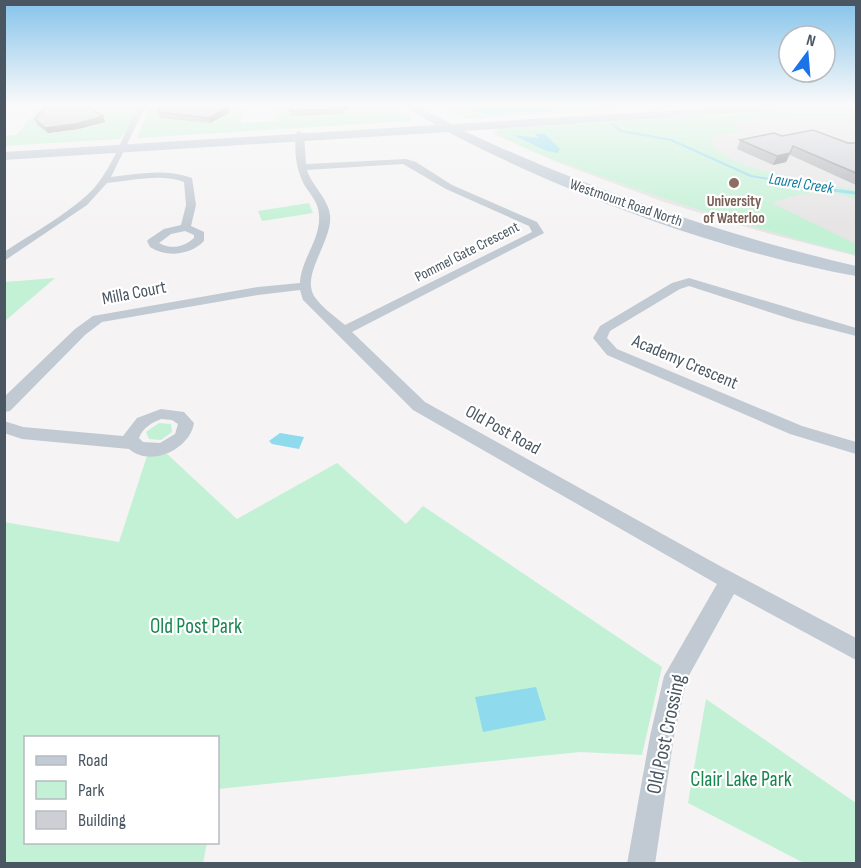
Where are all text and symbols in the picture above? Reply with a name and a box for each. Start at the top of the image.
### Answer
north arrow [777,24,837,84]
text: N [804,31,817,51]
water label: Laurel Creek [767,170,836,199]
street label: Westmount Road North [567,175,685,231]
marker: University of Waterloo [727,176,741,190]
place label: University of Waterloo [703,192,765,228]
street label: Pommel Gate Crescent [412,217,523,287]
street label: Milla Court [100,276,168,310]
street label: Academy Crescent [628,330,741,394]
street label: Old Post Road [462,401,544,459]
park label: Old Post Park [150,614,242,639]
street label: Old Post Crossing [641,672,691,796]
legend [24,736,219,844]
text: Road [78,750,108,771]
park label: Clair Lake Park [690,767,792,792]
text: Park [78,780,104,801]
text: Building [78,810,126,831]

